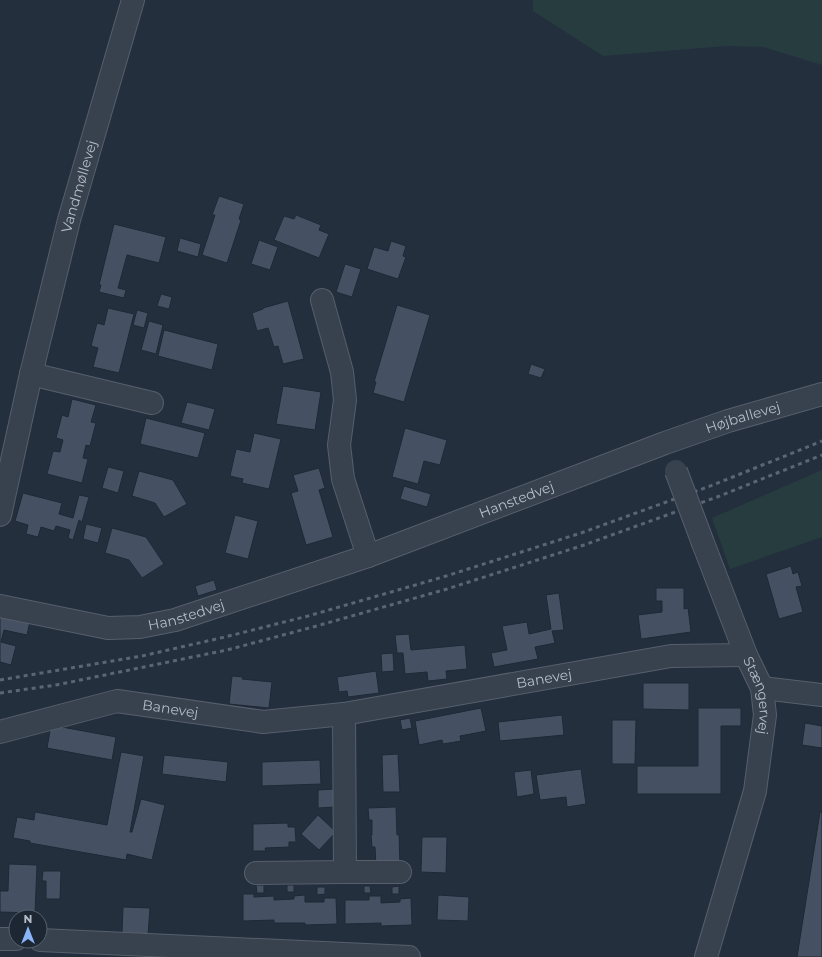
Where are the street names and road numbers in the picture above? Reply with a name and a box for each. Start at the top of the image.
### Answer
street label: Vandmøllevej [57,138,101,234]
street label: Højballevej [703,397,782,437]
street label: Hanstedvej [476,477,556,522]
street label: Hanstedvej [146,595,227,634]
street label: Stængervej [739,653,774,736]
street label: Banevej [515,665,573,692]
street label: Banevej [141,696,200,722]

